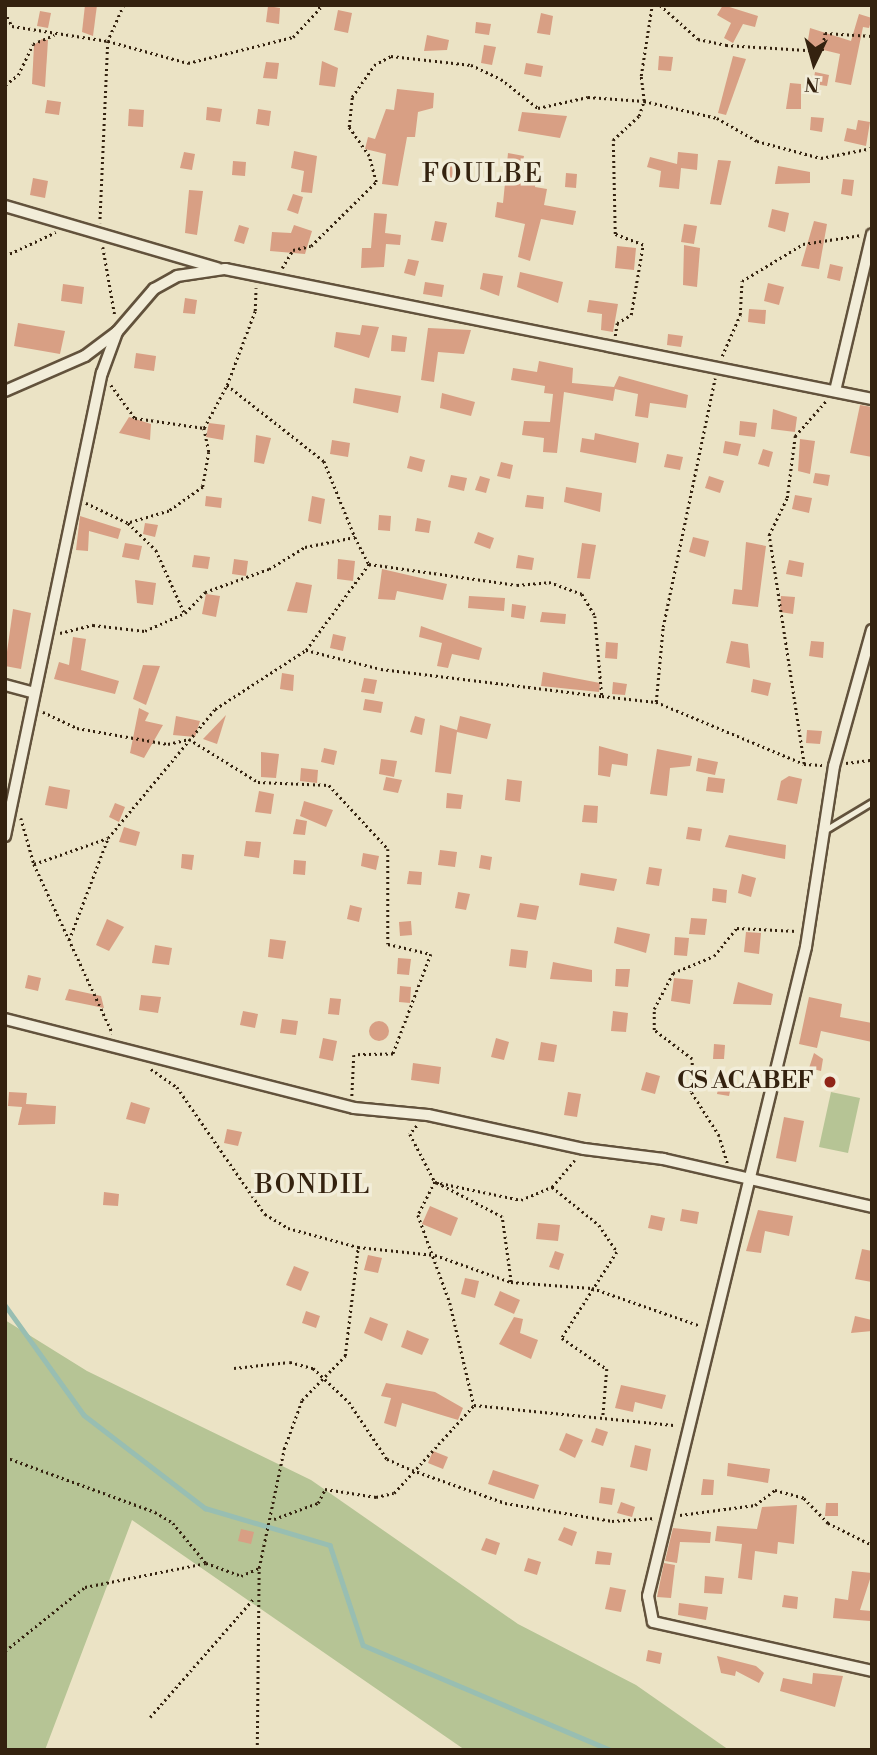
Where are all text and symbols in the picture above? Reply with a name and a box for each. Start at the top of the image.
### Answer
north arrow [779,28,849,98]
text: N [804,71,821,97]
district label: FOULBE [423,159,543,191]
place label: CS ACABEF [677,1068,814,1096]
marker: CS ACABEF [820,1072,840,1092]
district label: BONDIL [256,1170,370,1202]

